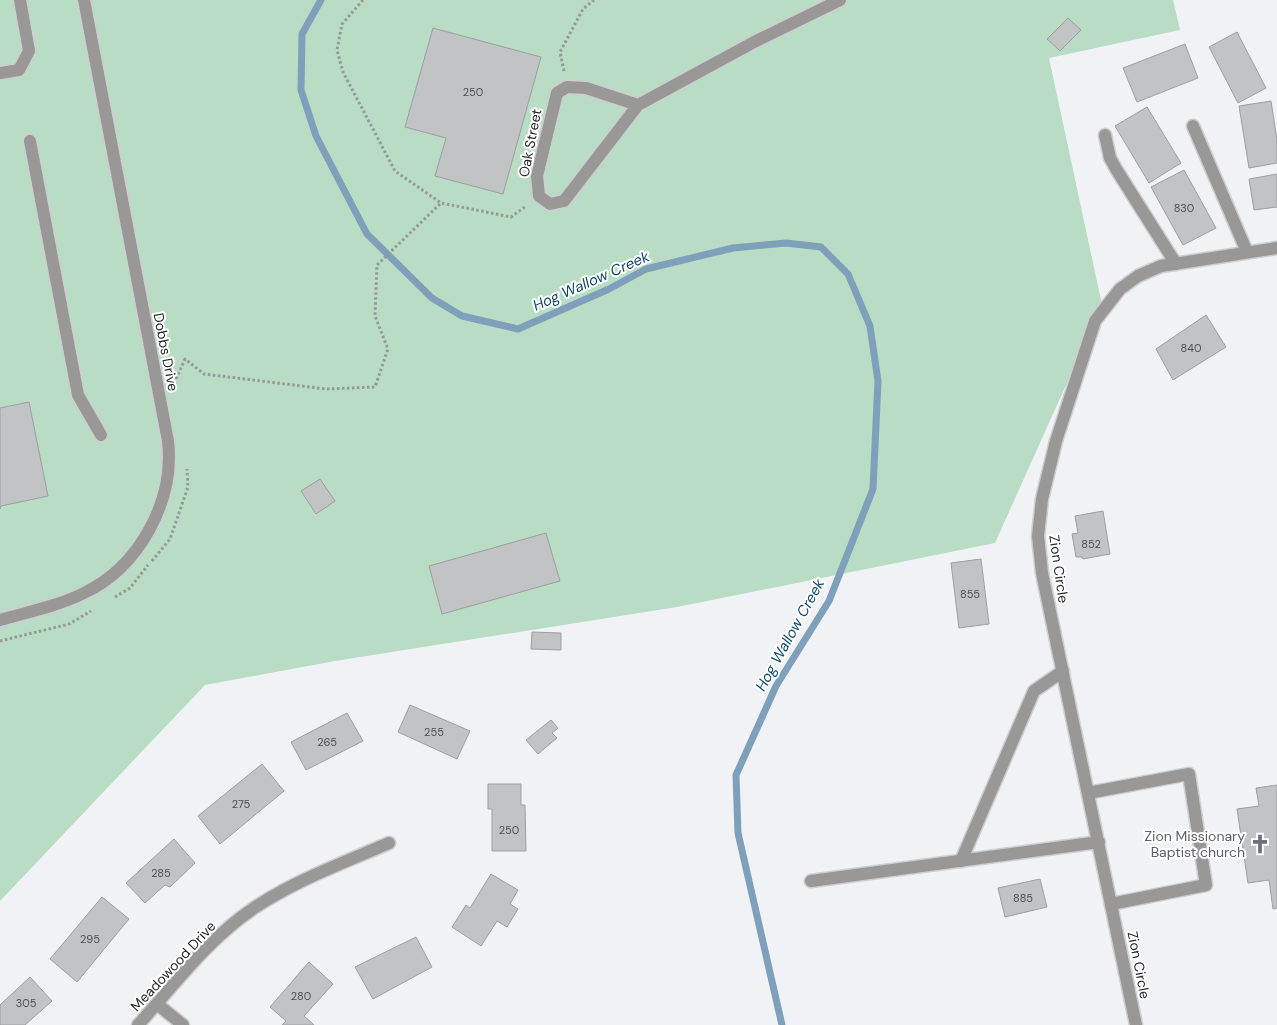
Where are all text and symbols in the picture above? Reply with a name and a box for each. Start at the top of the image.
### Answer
house number: 250 [463,85,483,99]
street label: Oak Street [515,107,545,179]
house number: 830 [1174,201,1194,215]
water label: Hog Wallow Creek [530,246,653,316]
street label: Dobbs Drive [150,311,182,393]
house number: 840 [1181,341,1201,355]
street label: Zion Circle [1045,534,1073,604]
house number: 852 [1081,537,1101,551]
water label: Hog Wallow Creek [751,575,829,695]
house number: 855 [960,587,980,601]
house number: 255 [424,725,444,739]
house number: 265 [317,735,337,749]
house number: 275 [232,797,250,811]
house number: 250 [499,823,519,837]
place label: Zion Missionary Baptist church [1145,827,1245,861]
church icon: Zion Missionary Baptist church [1249,833,1271,855]
house number: 285 [151,866,171,880]
house number: 885 [1013,891,1033,905]
street label: Meadowood Drive [127,917,219,1015]
street label: Zion Circle [1124,930,1154,1000]
house number: 295 [80,932,100,946]
house number: 280 [291,989,311,1003]
house number: 305 [16,996,37,1010]

